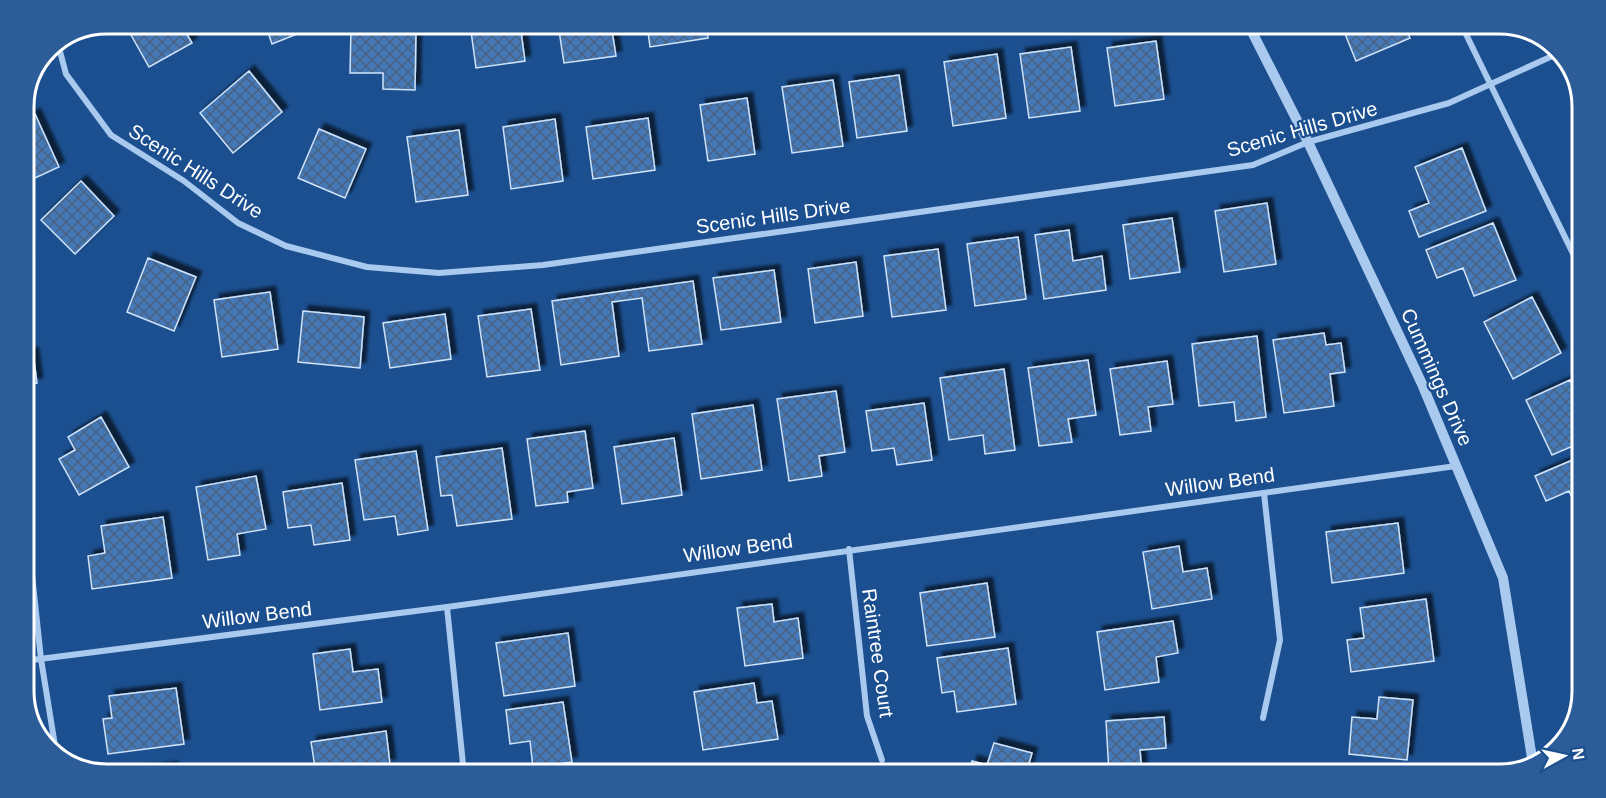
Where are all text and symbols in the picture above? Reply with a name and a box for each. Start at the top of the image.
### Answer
street label: Scenic Hills Drive [1224,97,1380,161]
street label: Scenic Hills Drive [125,119,267,223]
street label: Scenic Hills Drive [694,194,852,238]
street label: Cummings Drive [1397,305,1477,449]
street label: Willow Bend [1164,463,1276,501]
street label: Willow Bend [682,529,794,567]
street label: Raintree Court [858,587,898,719]
street label: Willow Bend [201,597,313,633]
north arrow [1534,726,1594,786]
text: N [1569,747,1588,761]

